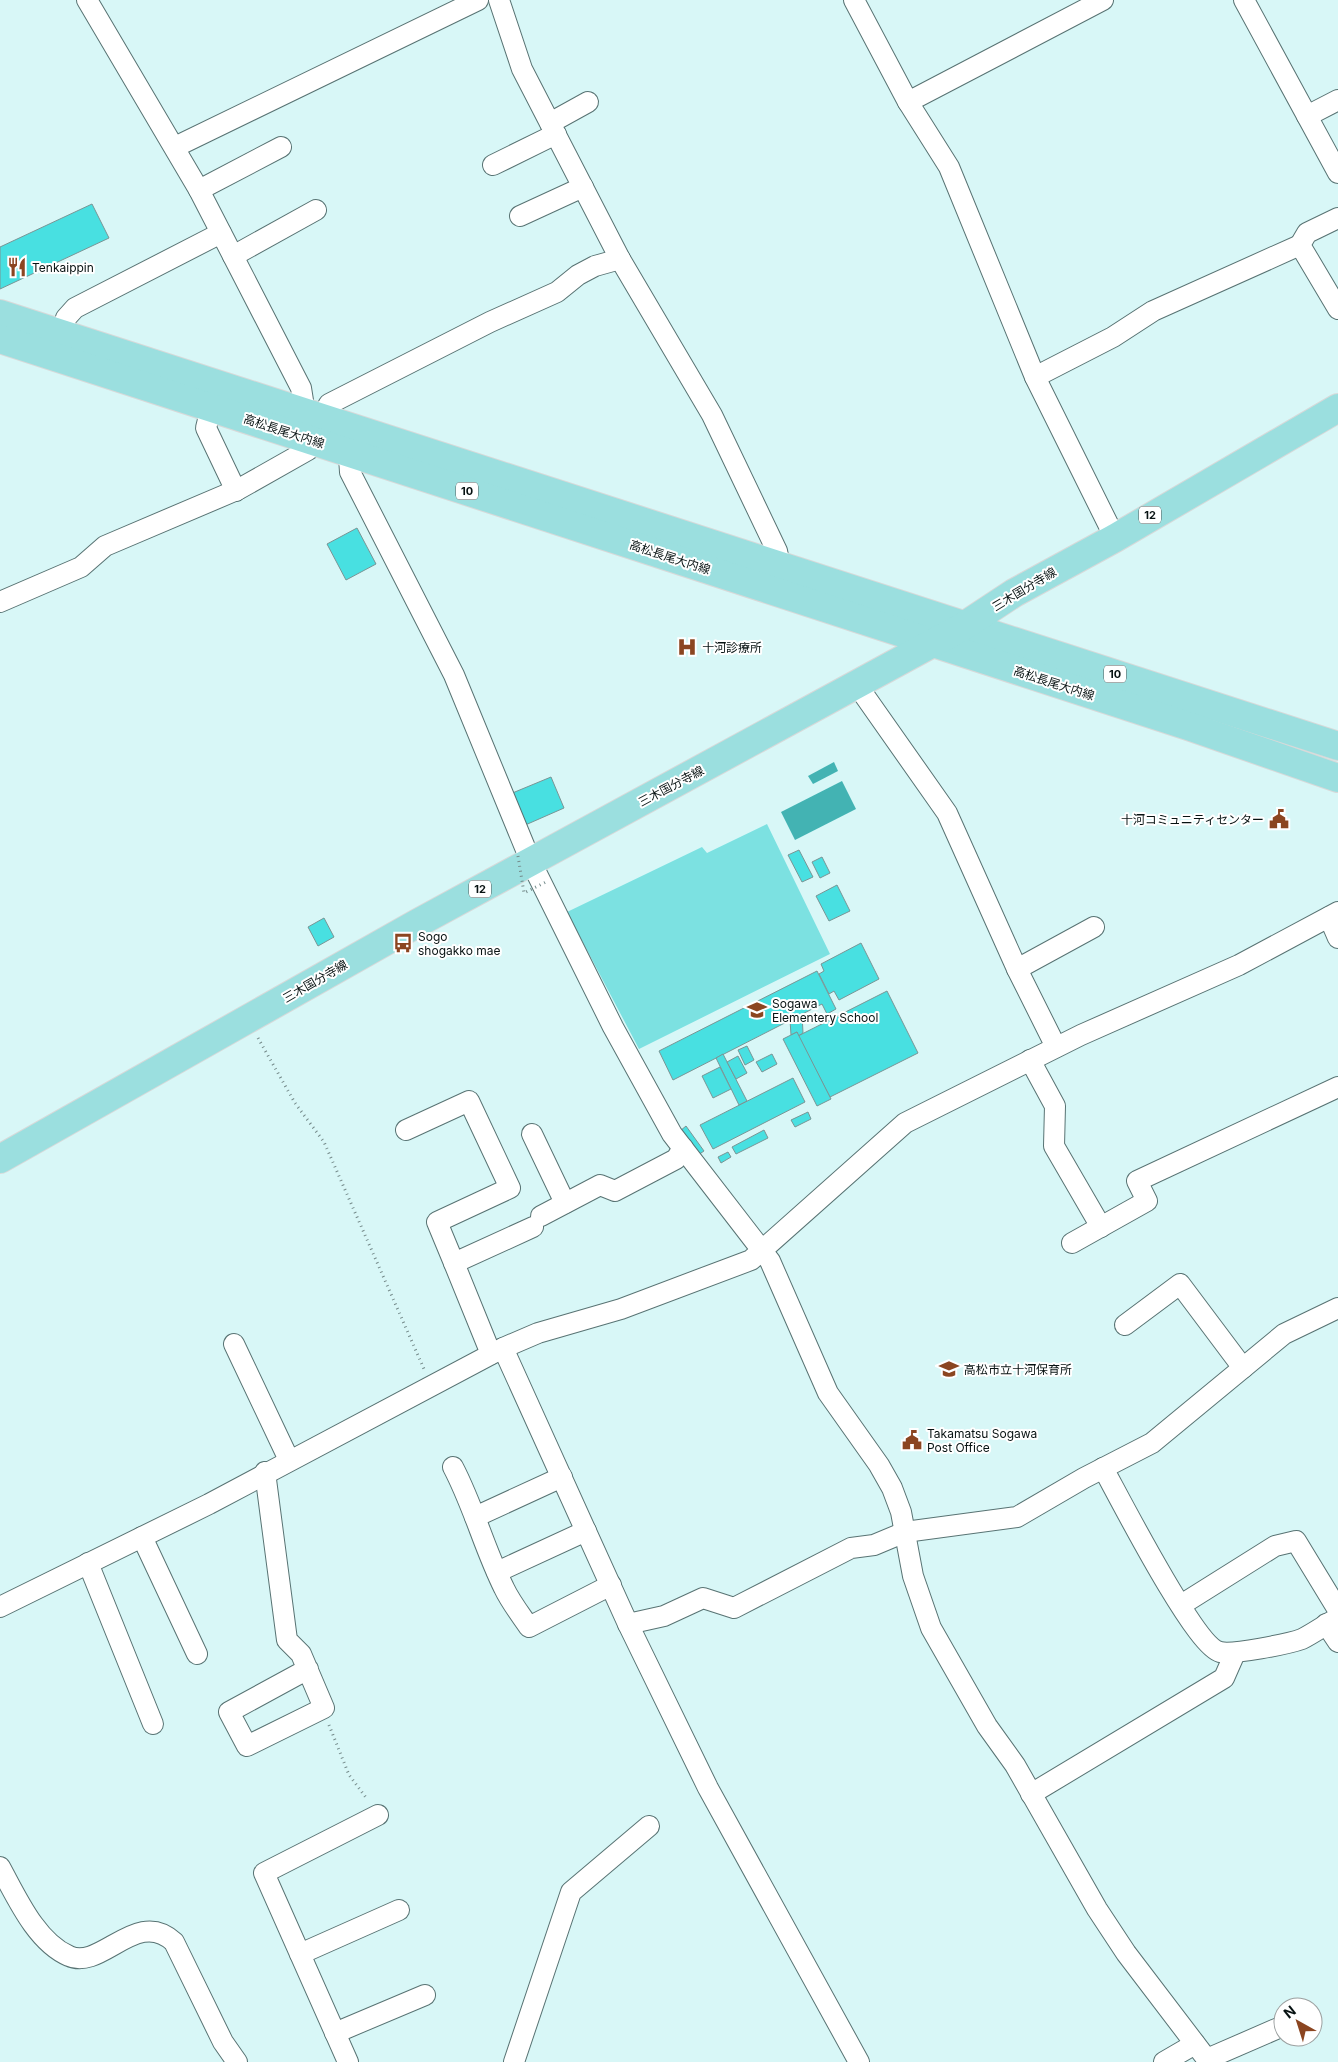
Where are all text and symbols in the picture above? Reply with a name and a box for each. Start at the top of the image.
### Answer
restaurant icon: Tenkaippin [6,256,28,278]
place label: Tenkaippin [32,260,94,275]
street label: 高松長尾大内線 [242,411,326,451]
road number: 10 [456,482,478,500]
road number: 12 [1139,506,1161,524]
street label: 高松長尾大内線 [628,537,712,577]
street label: 三木国分寺線 [989,564,1059,614]
hospital icon: 十河診療所 [676,636,698,658]
place label: 十河診療所 [702,640,762,655]
street label: 高松長尾大内線 [1012,663,1096,703]
road number: 10 [1104,666,1126,682]
street label: 三木国分寺線 [636,762,706,810]
public building icon: 十河コミュニティセンター [1268,808,1290,830]
place label: 十河コミュニティセンター [1121,812,1264,827]
road number: 12 [469,881,491,898]
place label: Sogo shogakko mae [418,929,500,958]
bus stop icon: Sogo shogakko mae [392,932,414,954]
street label: 三木国分寺線 [280,957,350,1005]
place label: Sogawa Elementery School [772,996,878,1025]
school or university icon: Sogawa Elementery School [746,999,768,1021]
school or university icon: 高松市立十河保育所 [938,1358,960,1380]
place label: 高松市立十河保育所 [964,1362,1072,1377]
place label: Takamatsu Sogawa Post Office [927,1426,1037,1455]
public building icon: Takamatsu Sogawa Post Office [901,1429,923,1451]
north arrow [1273,1997,1323,2047]
text: N [1280,2002,1299,2021]

